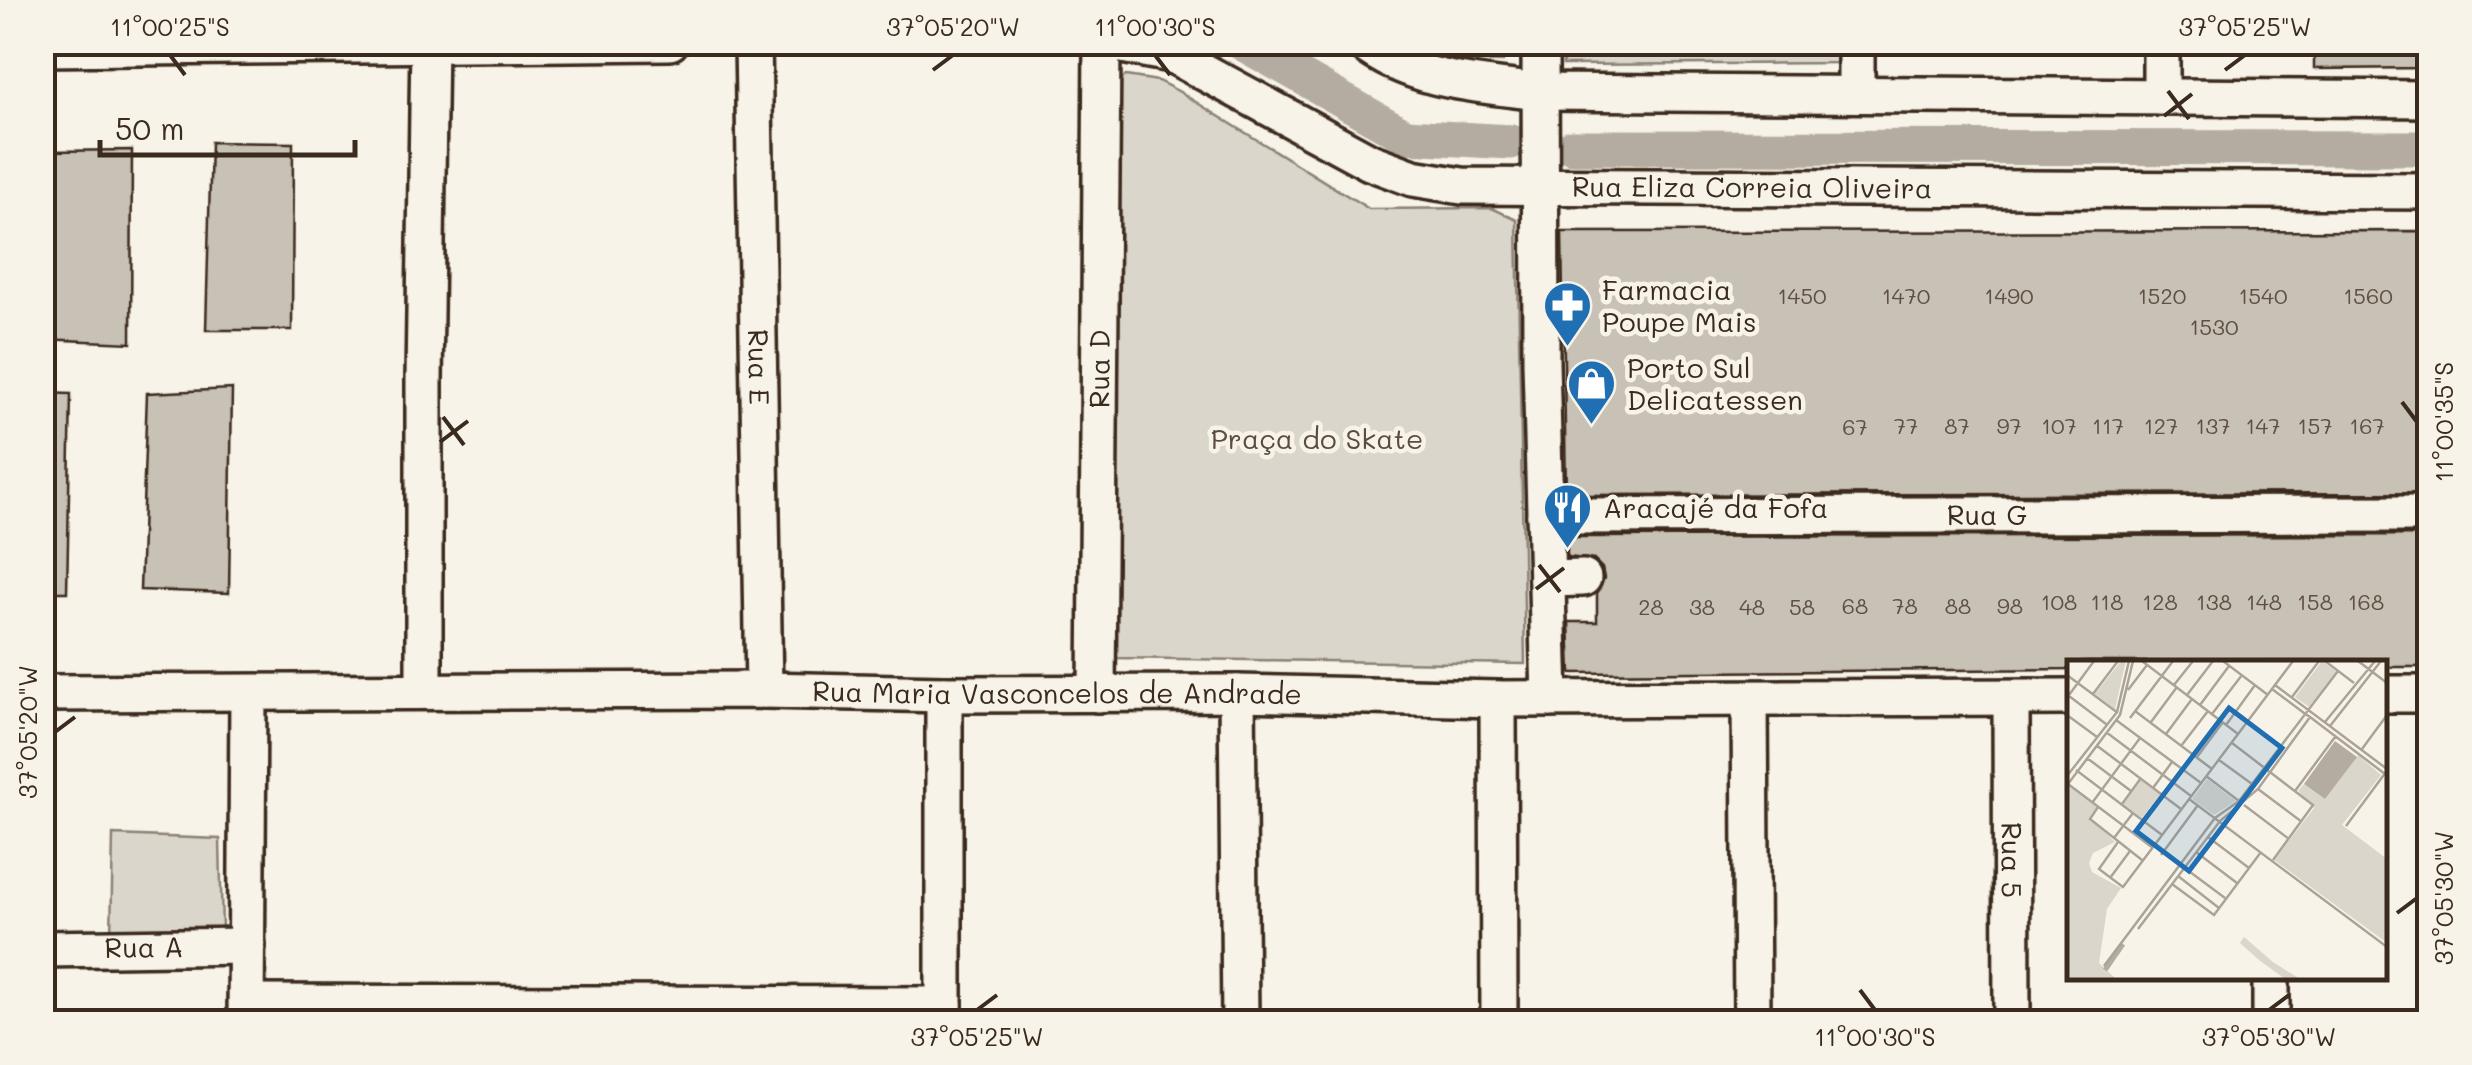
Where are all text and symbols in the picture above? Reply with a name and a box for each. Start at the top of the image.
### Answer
text: 11°00'25"S [110,10,230,42]
text: 37°05'20"W [886,10,1020,42]
text: 11°00'30"S [1094,10,1216,42]
text: 37°05'25"W [2179,10,2311,42]
scale bar [100,95,355,157]
text: 50 m [115,108,185,148]
street label: Rua Eliza Correia Oliveira [1572,168,1932,205]
place label: Farmacia Poupe Mais [1602,271,1757,339]
pharmacy icon: Farmacia Poupe Mais [1541,280,1593,348]
house number: 1450 [1777,281,1827,310]
house number: 1470 [1882,281,1930,310]
house number: 1490 [1984,281,2034,310]
house number: 1520 [2138,281,2186,310]
house number: 1540 [2238,281,2288,310]
house number: 1560 [2343,281,2393,310]
house number: 1530 [2189,312,2239,341]
street label: Rua E [741,329,778,405]
street label: Rua D [1080,329,1117,409]
place label: Porto Sul Delicatessen [1627,349,1803,417]
shop icon: Porto Sul Delicatessen [1566,358,1618,426]
text: 11°00'35"S [2427,362,2459,482]
house number: 77 [1894,411,1918,440]
house number: 87 [1944,411,1970,440]
house number: 97 [1996,411,2022,440]
house number: 107 [2041,411,2077,440]
house number: 117 [2092,411,2124,440]
house number: 127 [2144,411,2178,440]
house number: 137 [2196,411,2230,440]
house number: 147 [2246,411,2280,440]
house number: 157 [2298,411,2332,440]
house number: 167 [2349,411,2385,440]
house number: 67 [1842,412,1868,441]
park label: Praça do Skate [1211,420,1423,456]
restaurant icon: Aracajé da Fofa [1542,482,1594,550]
place label: Aracajé da Fofa [1603,489,1828,525]
street label: Rua G [1947,496,2027,532]
house number: 108 [2041,587,2077,616]
house number: 118 [2091,587,2123,616]
house number: 128 [2142,587,2178,616]
house number: 138 [2196,587,2232,616]
house number: 148 [2246,587,2282,616]
house number: 158 [2297,587,2333,616]
house number: 168 [2348,587,2384,616]
house number: 68 [1842,591,1868,620]
house number: 78 [1892,591,1918,620]
house number: 88 [1945,591,1971,620]
house number: 98 [1997,591,2023,620]
house number: 28 [1638,592,1664,621]
house number: 38 [1689,592,1715,621]
house number: 48 [1739,592,1765,621]
house number: 58 [1789,592,1815,621]
inset map [2067,660,2387,980]
text: 37°05'20"W [11,665,43,799]
street label: Rua Maria Vasconcelos de Andrade [812,672,1302,711]
street label: Rua 5 [1994,822,2031,898]
text: 37°05'30"W [2427,831,2459,965]
street label: Rua A [104,928,184,965]
text: 37°05'25"W [911,1020,1043,1052]
text: 11°00'30"S [1814,1020,1936,1052]
text: 37°05'30"W [2202,1020,2336,1052]

